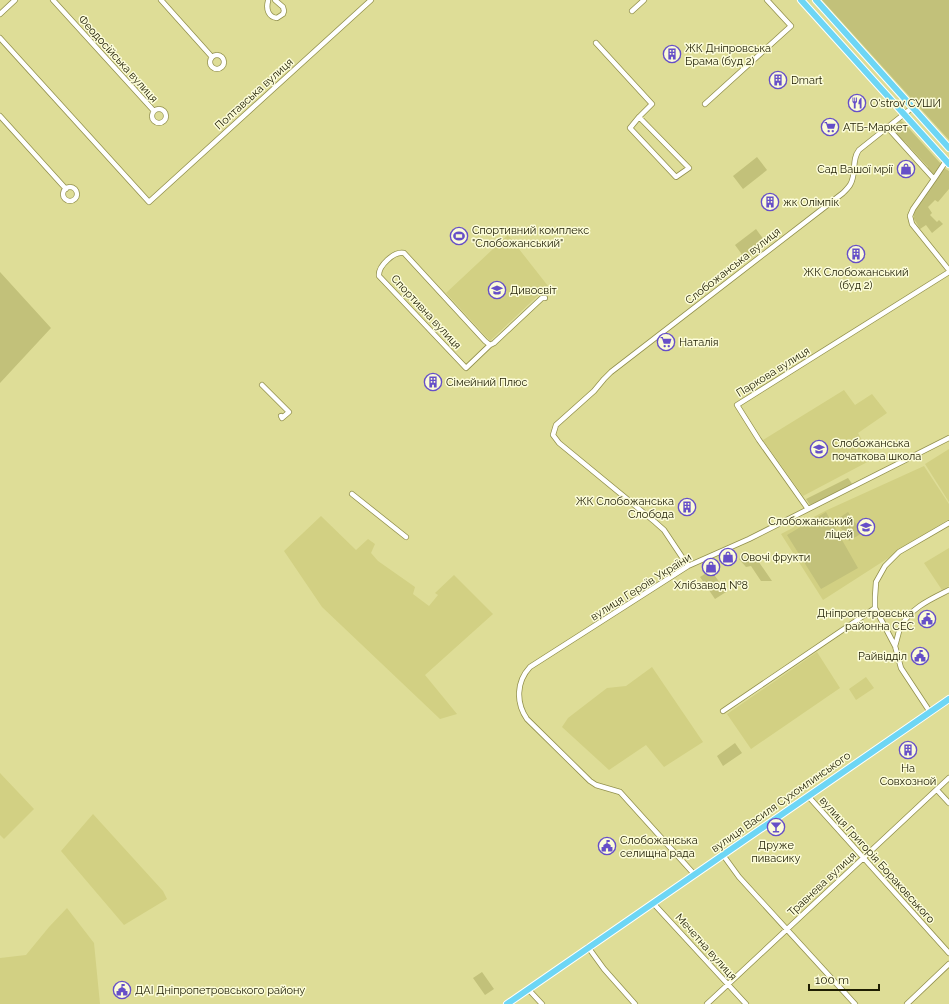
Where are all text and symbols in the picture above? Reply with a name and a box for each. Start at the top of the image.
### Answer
street label: Феодосійська вулиця [76,13,160,105]
place label: ЖК Дніпровська Брама (буд 2) [685,42,771,68]
building icon: ЖК Дніпровська Брама (буд 2) [662,44,682,64]
street label: Полтавська вулиця [212,56,296,132]
building icon: Dmart [768,70,788,90]
place label: Dmart [791,74,823,87]
restaurant icon: O'strov СУШИ [847,93,867,113]
place label: O'strov СУШИ [870,97,941,110]
supermarket icon: АТБ-Маркет [820,117,840,137]
place label: АТБ-Маркет [843,121,908,134]
shop icon: Сад Вашої мрії [896,159,916,179]
place label: Сад Вашої мрії [817,163,894,176]
building icon: жк Олімпік [760,192,780,212]
place label: жк Олімпік [783,196,839,209]
place label: Спортивний комплекс "Слобожанський" [472,224,589,250]
street label: Слобожанська вулиця [683,225,783,307]
sports icon: Спортивний комплекс "Слобожанський" [449,226,469,246]
building icon: ЖК Слобожанський (буд 2) [846,244,866,264]
place label: ЖК Слобожанський (буд 2) [803,266,909,292]
street label: Спортивна вулиця [388,272,464,352]
school or university icon: Дивосвіт [487,280,507,300]
place label: Дивосвіт [510,284,558,297]
supermarket icon: Наталія [656,332,676,352]
place label: Наталія [679,336,719,349]
street label: Паркова вулиця [734,344,812,400]
building icon: Сімейний Плюс [423,372,443,392]
place label: Сімейний Плюс [446,376,528,389]
place label: Cлобожанська початкова школа [832,437,921,463]
school or university icon: Cлобожанська початкова школа [809,439,829,459]
place label: ЖК Слобожанська Слобода [576,495,674,521]
building icon: ЖК Слобожанська Слобода [677,497,697,517]
place label: Слобожанський ліцей [768,515,853,541]
school or university icon: Слобожанський ліцей [856,517,876,537]
shop icon: Овочі фрукти [718,547,738,567]
street label: вулиця Героїв України [588,551,694,623]
place label: Овочі фрукти [741,551,810,564]
shop icon: Хлібзавод №8 [701,557,721,577]
place label: Хлібзавод №8 [674,579,748,592]
place label: Дніпропетровська районна СЕС [817,607,914,633]
public building icon: Дніпропетровська районна СЕС [917,609,937,629]
public building icon: Райвідділ [910,646,930,666]
place label: Райвідділ [858,650,907,663]
building icon: На Совхозной [898,740,918,760]
street label: вулиця Василя Сухомлинського [709,749,854,855]
place label: На Совхозной [880,762,936,788]
street label: вулиця Григорія Бораковського [817,794,938,926]
bar icon: Друже пивасику [766,817,786,837]
place label: Слобожанська селищна рада [620,834,698,860]
public building icon: Слобожанська селищна рада [597,836,617,856]
place label: Друже пивасику [752,839,800,865]
street label: Травнева вулиця [785,849,859,919]
street label: Мечетна вулиця [673,911,739,983]
scale bar [809,966,879,992]
text: 100 m [815,973,849,987]
public building icon: ДАІ Дніпропетровського району [112,980,132,1000]
place label: ДАІ Дніпропетровського району [135,984,305,997]

